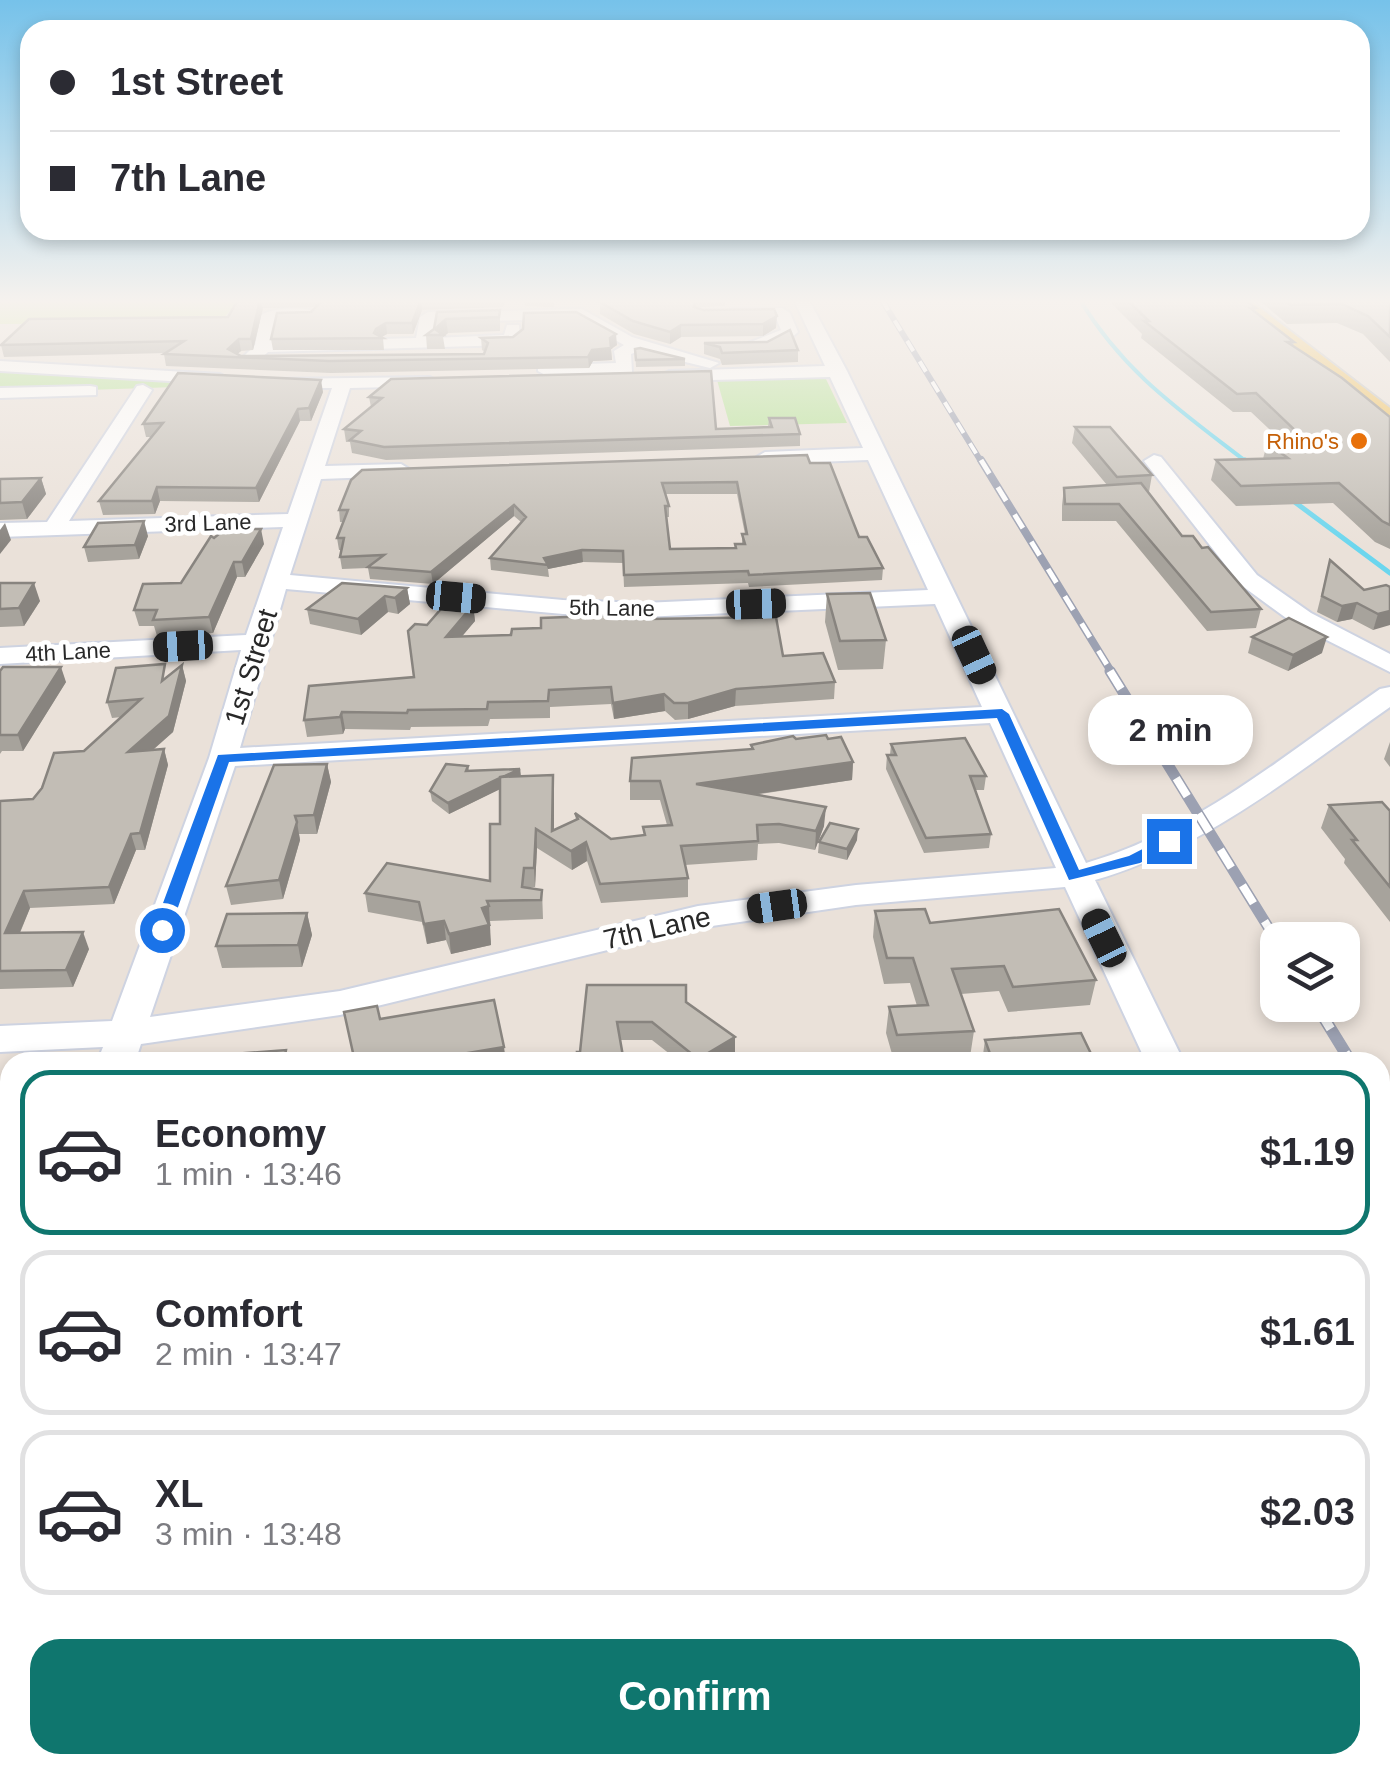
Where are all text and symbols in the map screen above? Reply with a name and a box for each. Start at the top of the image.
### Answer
text: 1st Street [110,61,283,103]
text: 7th Lane [110,157,266,199]
place label: Rhino's [1266,429,1339,454]
marker: Rhino's [1348,430,1370,452]
street label: 3rd Lane [164,509,252,537]
car [425,579,487,615]
car [725,588,787,620]
street label: 5th Lane [569,595,655,621]
street label: 1st Street [219,605,283,729]
car [948,621,1000,689]
car [152,629,214,663]
street label: 4th Lane [25,637,111,667]
callout: 2 min [1086,696,1252,766]
text: 2 min [1129,712,1212,748]
route end [1147,819,1192,864]
car [745,887,809,925]
street label: 7th Lane [600,901,714,955]
car [1077,904,1131,972]
route start [140,908,185,953]
map controls [1260,922,1360,1022]
button: layers [1260,922,1360,1022]
icon: car [35,1108,125,1198]
text: Economy [155,1113,326,1155]
text: $1.19 [1260,1131,1355,1173]
text: 1 min · 13:46 [155,1156,342,1192]
icon: car [35,1288,125,1378]
text: Comfort [155,1293,303,1335]
text: $1.61 [1260,1311,1355,1353]
text: 2 min · 13:47 [155,1336,342,1372]
icon: car [35,1468,125,1558]
text: XL [155,1473,204,1515]
text: $2.03 [1260,1491,1355,1533]
text: 3 min · 13:48 [155,1516,342,1552]
button: Confirm [30,1639,1360,1754]

